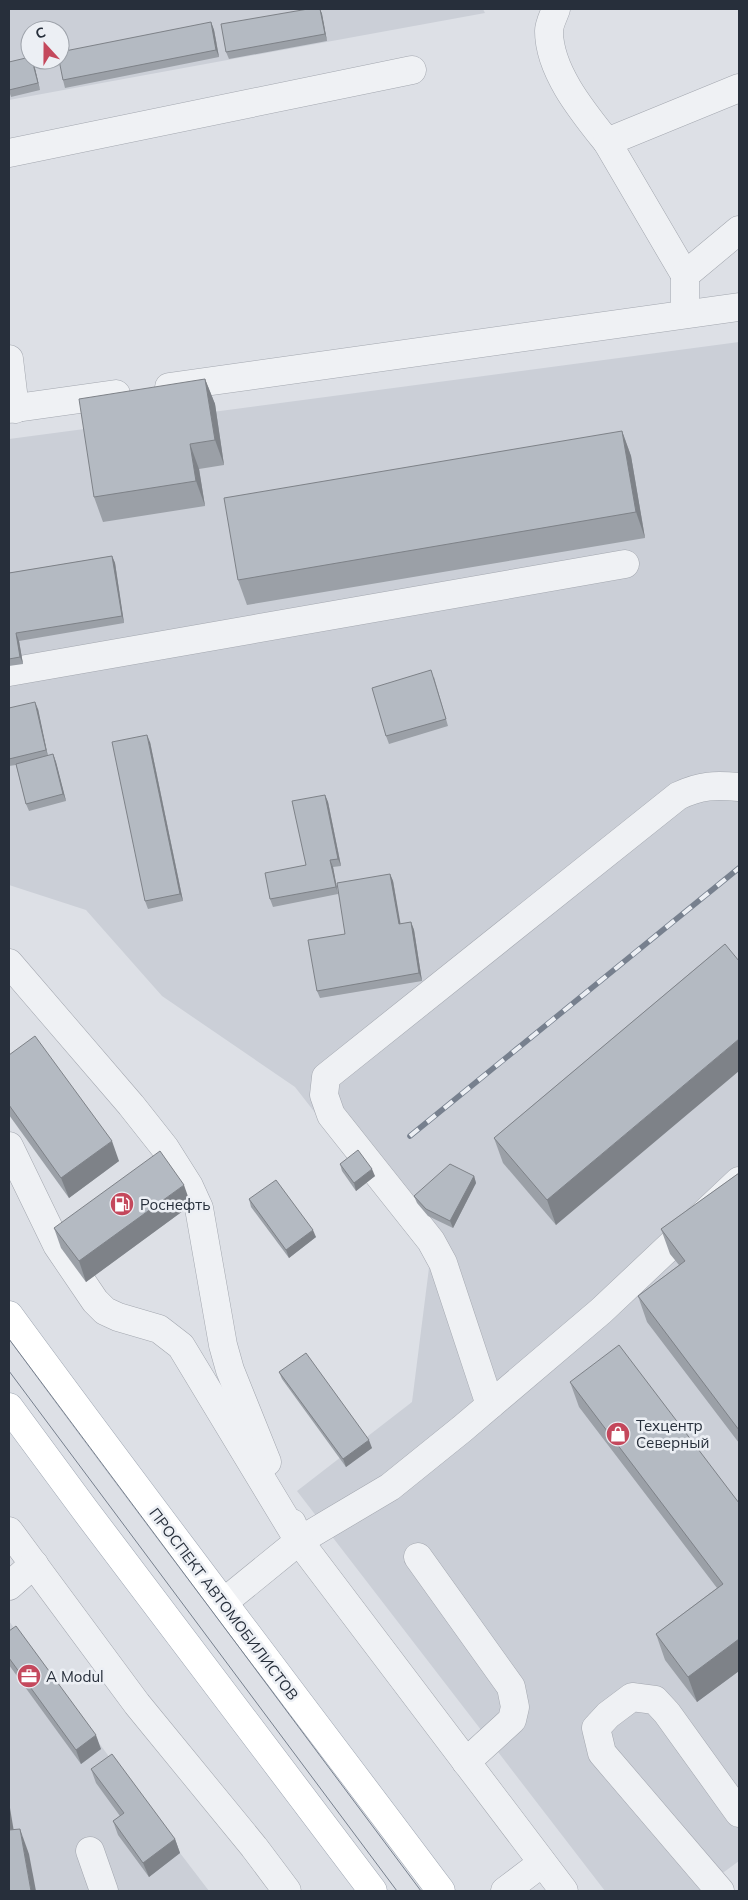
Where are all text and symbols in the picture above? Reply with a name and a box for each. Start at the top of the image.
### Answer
north arrow [20,20,70,70]
text: С [33,23,48,43]
fuel station icon: Роснефть [109,1191,135,1217]
place label: Роснефть [140,1195,210,1214]
place label: Техцентр Северный [636,1416,709,1452]
shop icon: Техцентр Северный [605,1421,631,1447]
street label: ПРОСПЕКТ АВТОМОБИЛИСТОВ [145,1504,303,1704]
office icon: A Modul [16,1663,42,1689]
place label: A Modul [46,1667,104,1686]

